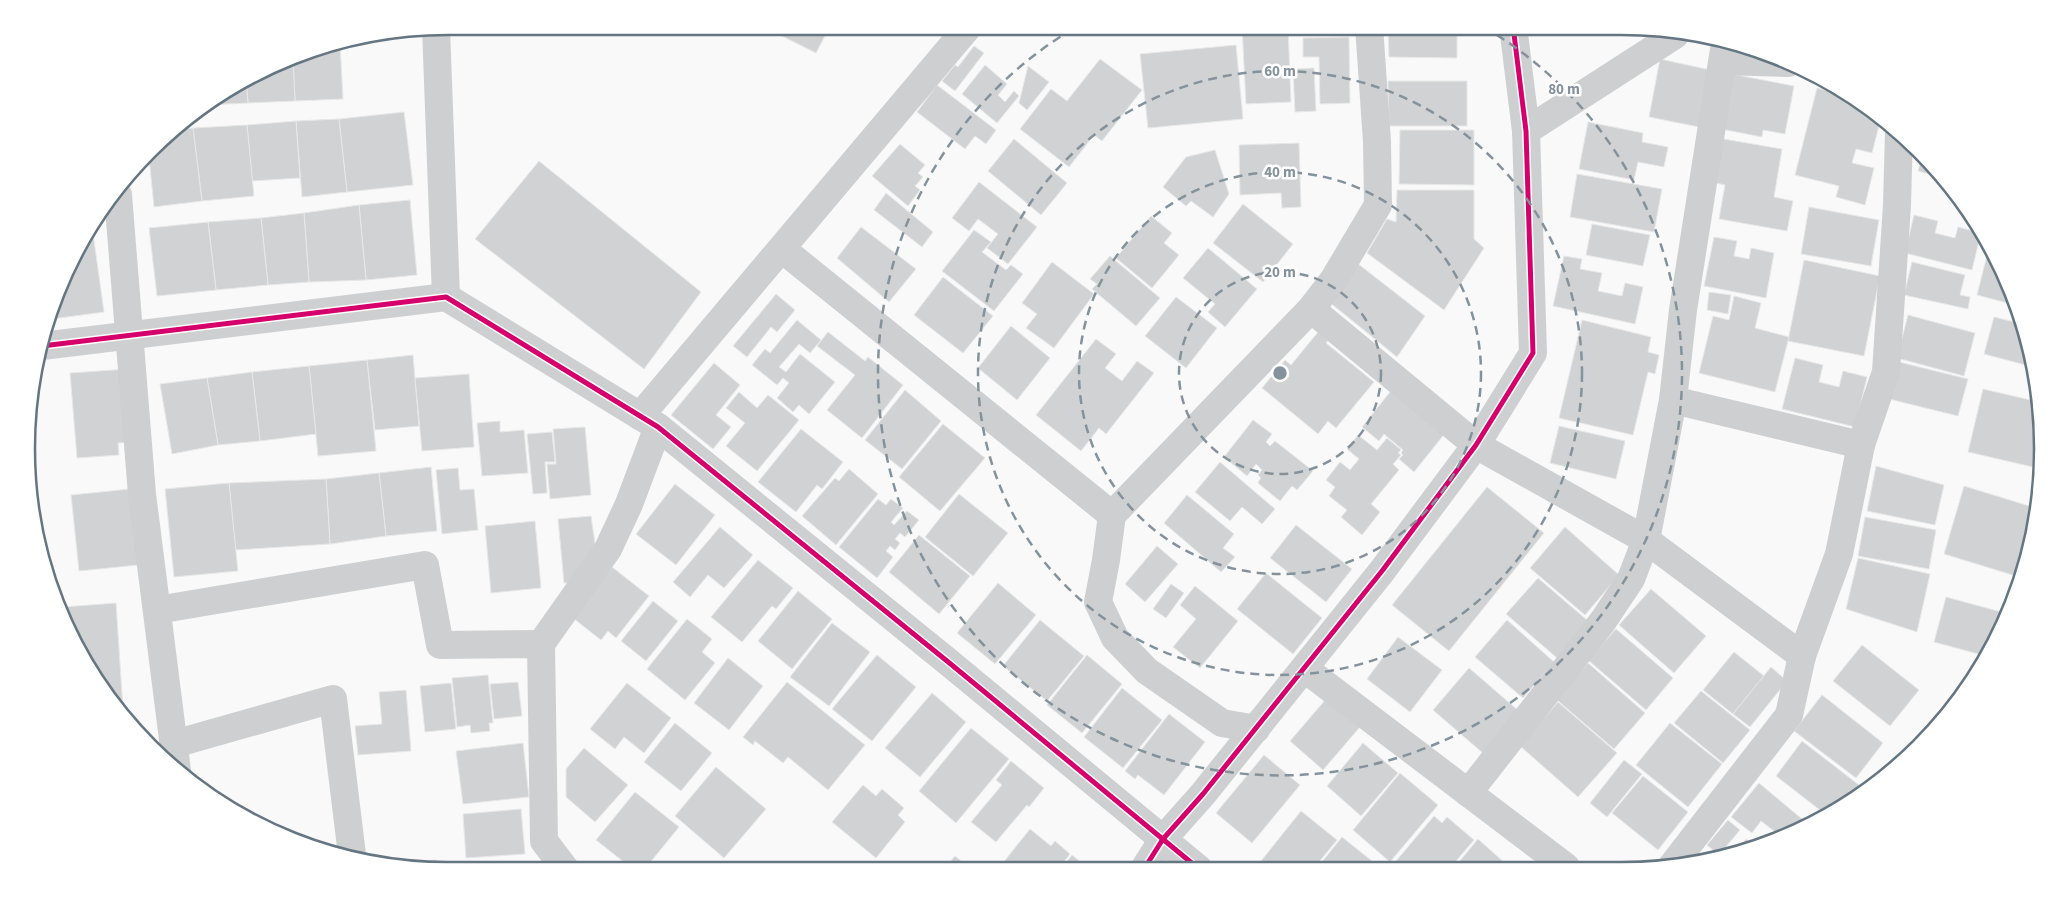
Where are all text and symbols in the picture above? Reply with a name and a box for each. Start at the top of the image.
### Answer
text: 60 m [1264,61,1296,82]
text: 80 m [1548,79,1580,100]
text: 40 m [1264,162,1296,183]
text: 20 m [1264,262,1296,283]
centre of rings [1271,364,1289,382]

